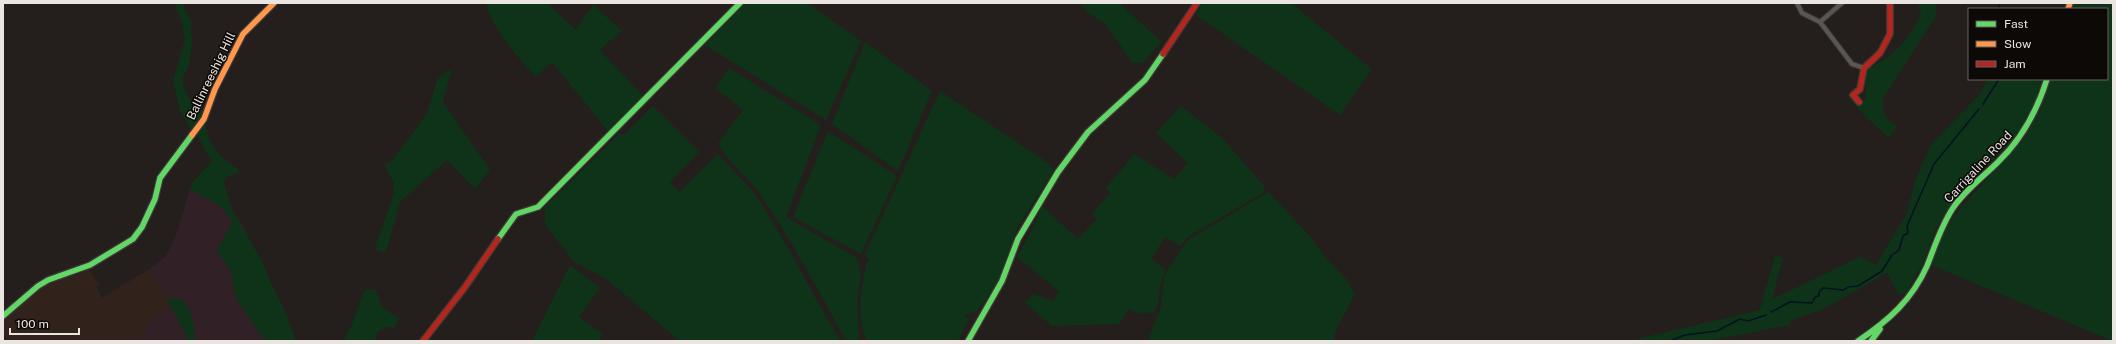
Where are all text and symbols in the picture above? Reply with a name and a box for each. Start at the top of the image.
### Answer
legend [1968,8,2108,80]
text: Fast [2004,17,2029,31]
street label: Ballinreeshig Hill [184,30,238,122]
text: Slow [2004,37,2032,51]
text: Jam [2004,57,2026,71]
street label: Carrigaline Road [1941,128,2015,206]
scale bar [10,310,79,336]
text: 100 m [16,317,49,331]

